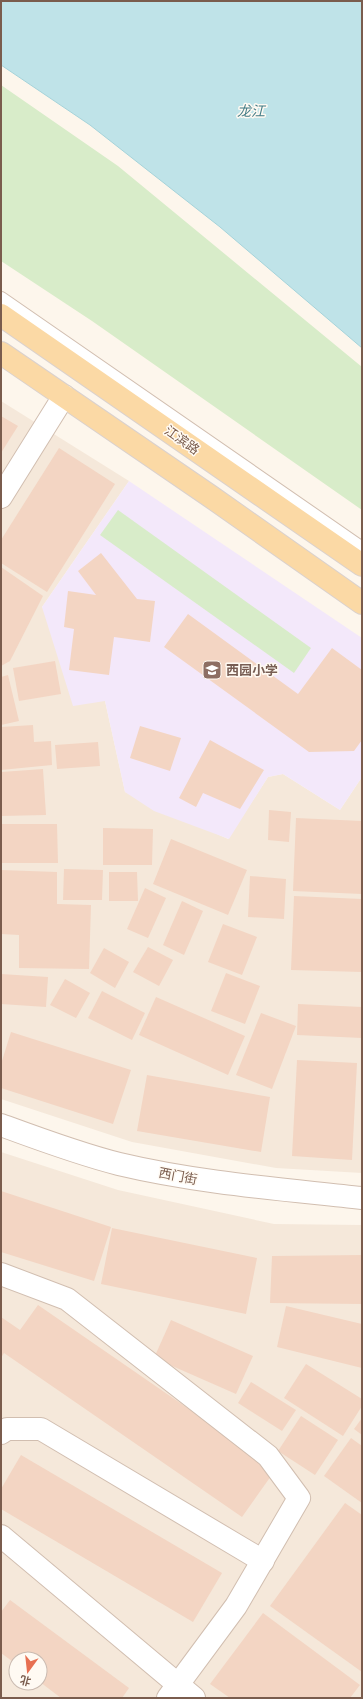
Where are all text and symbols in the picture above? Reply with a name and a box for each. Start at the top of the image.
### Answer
water label: 龙江 [237,103,267,119]
street label: 江滨路 [162,423,202,457]
school or university icon: 西园小学 [201,659,223,681]
place label: 西园小学 [226,663,278,678]
street label: 西门街 [157,1165,199,1187]
north arrow [8,1651,48,1691]
text: 北 [19,1672,33,1688]

